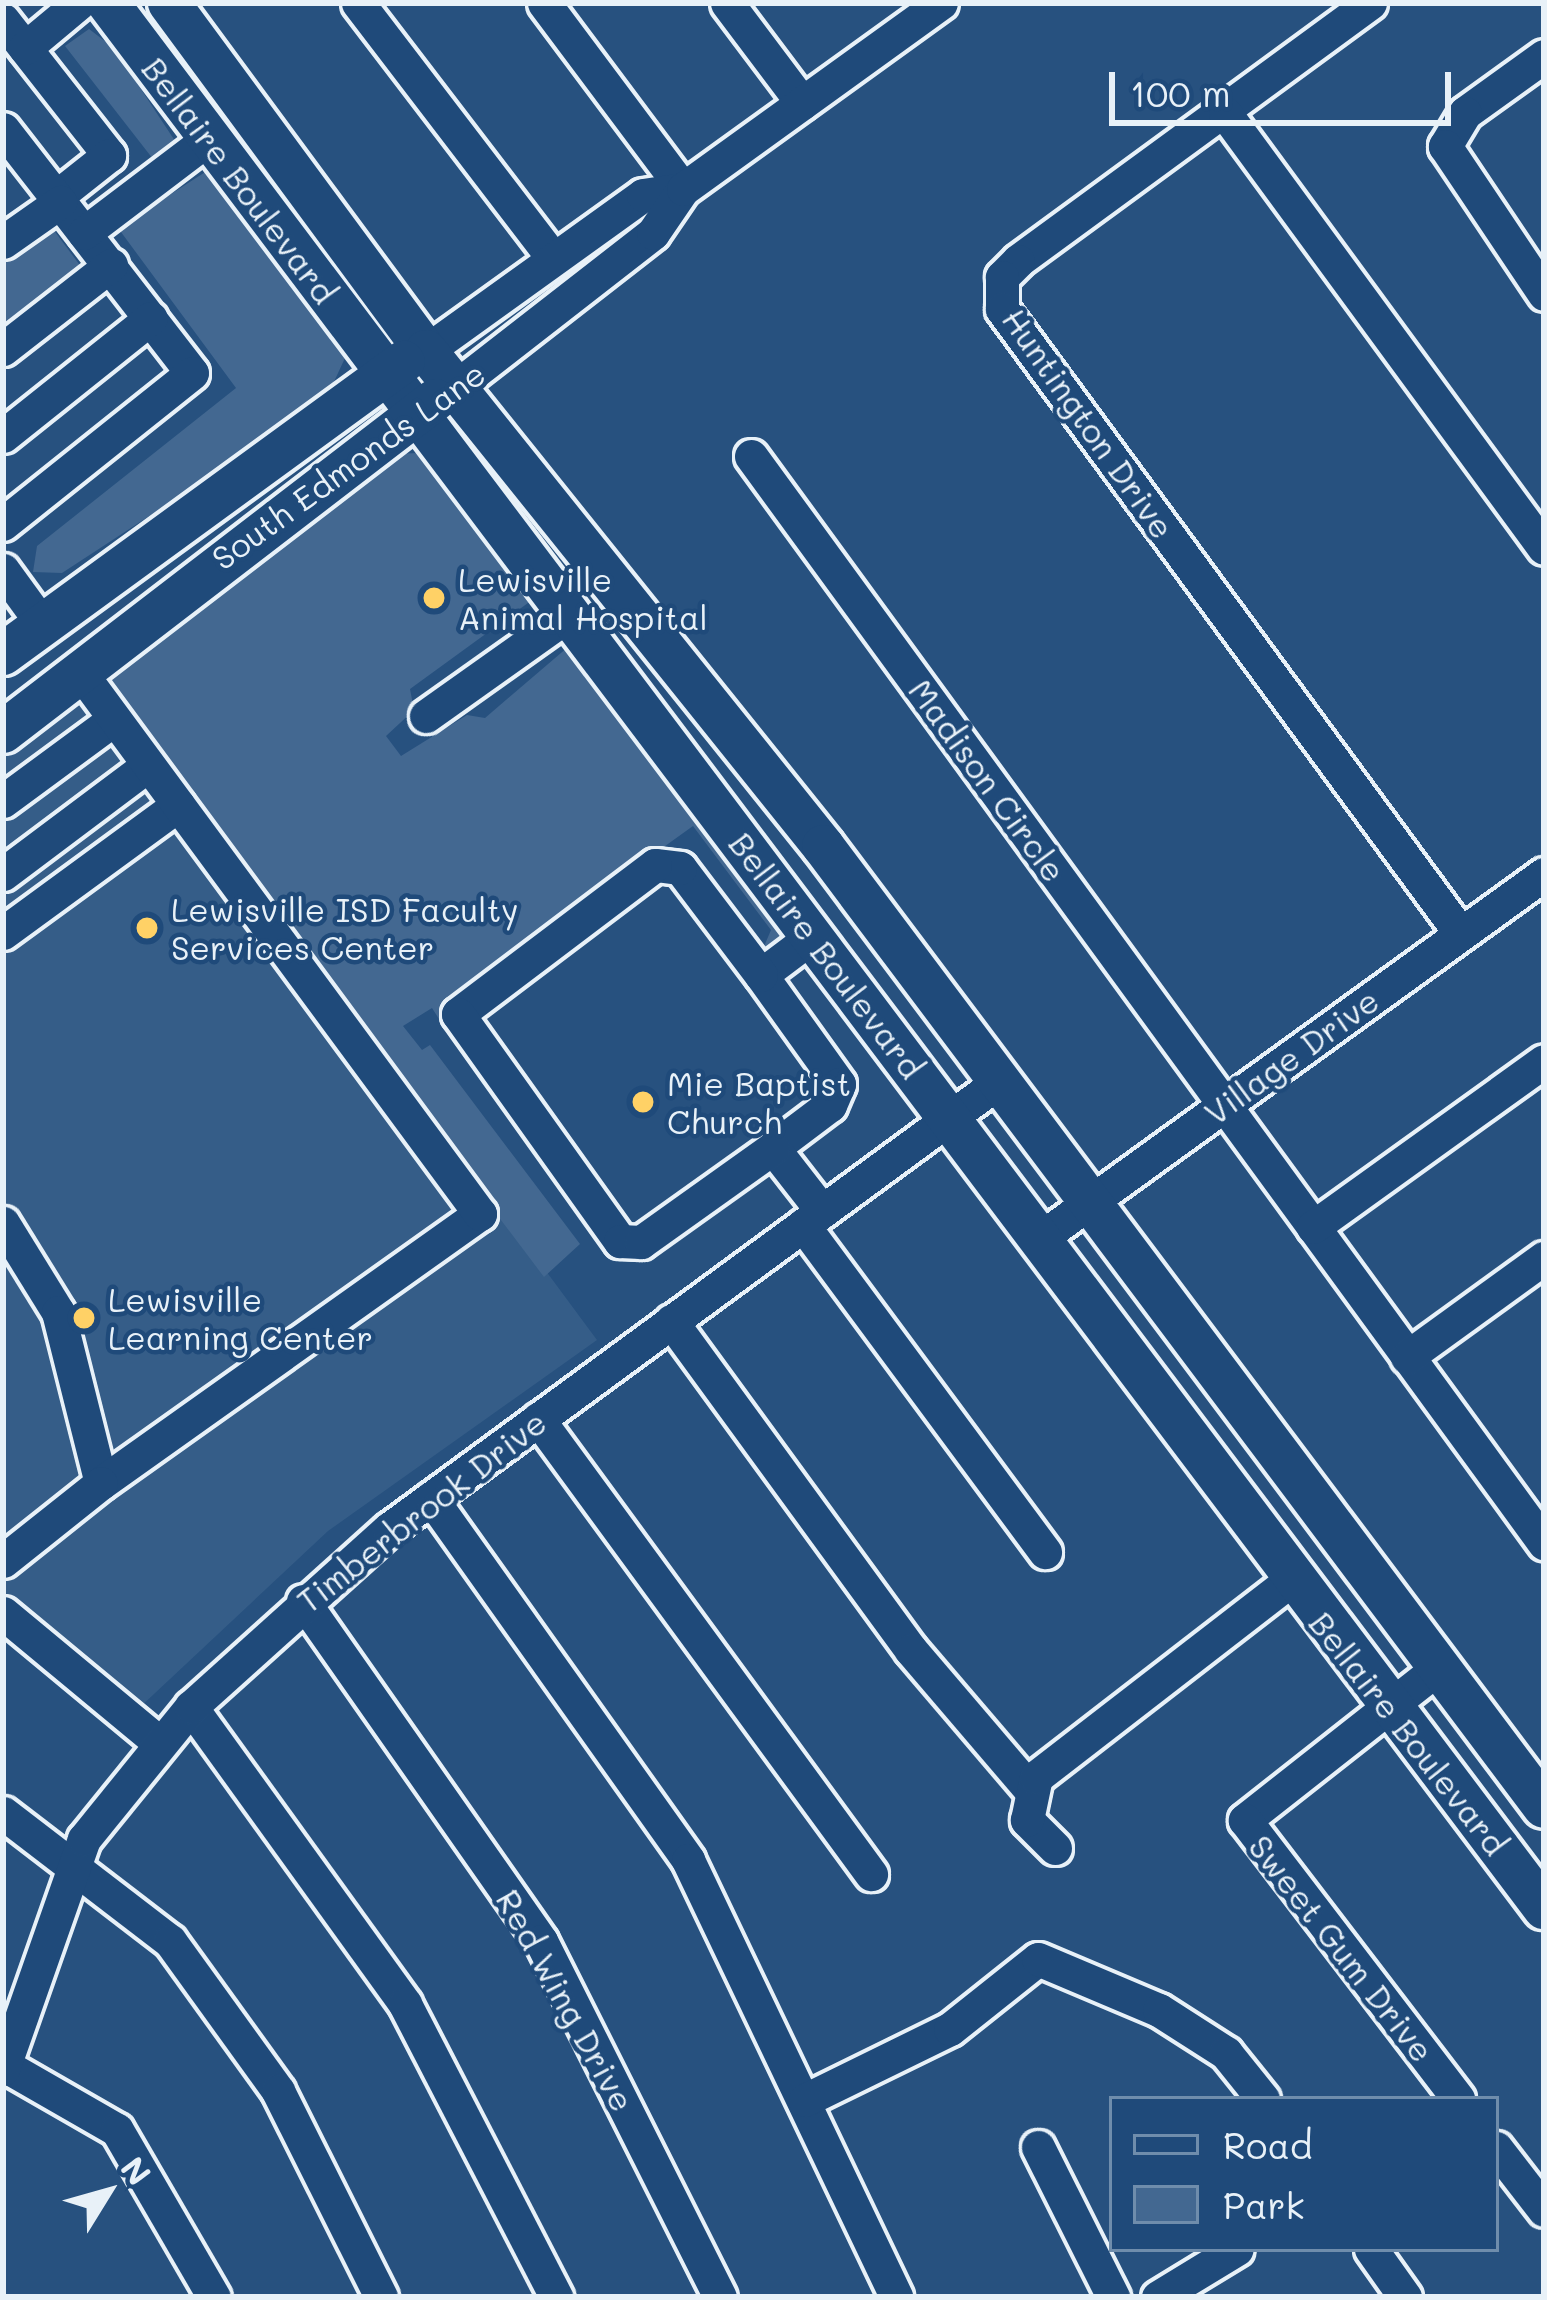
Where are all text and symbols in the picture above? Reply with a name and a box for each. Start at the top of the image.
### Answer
scale bar [1115,48,1457,122]
street label: Bellaire Boulevard [135,49,345,311]
text: 100 m [1130,69,1231,116]
street label: Huntington Drive [995,300,1183,546]
street label: South Edmonds Lane [204,353,492,577]
place label: Lewisville Animal Hospital [458,559,708,637]
marker: Lewisville Animal Hospital [421,585,447,611]
street label: Madison Circle [901,671,1075,889]
street label: Bellaire Boulevard [722,824,932,1086]
place label: Lewisville ISD Faculty Services Center [171,889,518,967]
marker: Lewisville ISD Faculty Services Center [134,915,160,941]
street label: Village Drive [1196,980,1386,1132]
place label: Mie Baptist Church [667,1063,851,1141]
marker: Mie Baptist Church [630,1089,656,1115]
place label: Lewisville Learning Center [108,1279,373,1357]
marker: Lewisville Learning Center [71,1305,97,1331]
street label: Timberbrook Drive [289,1402,553,1620]
street label: Bellaire Boulevard [1302,1603,1516,1863]
street label: Sweet Gum Drive [1241,1827,1443,2069]
street label: Red Wing Drive [489,1882,643,2118]
legend [1109,2096,1499,2252]
text: Road [1223,2121,1313,2168]
north arrow [48,2132,168,2252]
text: N [112,2147,162,2193]
text: Park [1223,2181,1305,2228]

